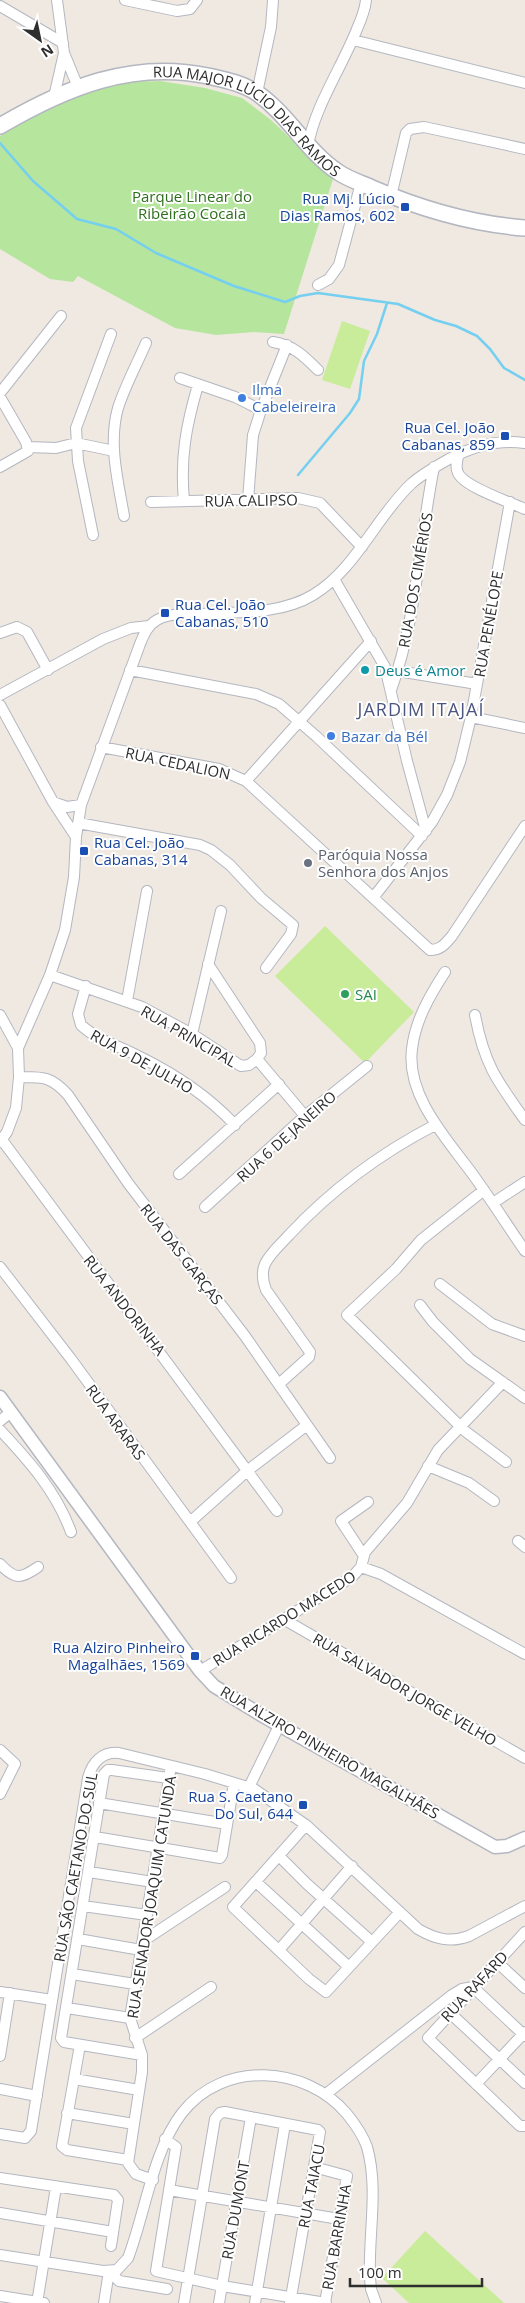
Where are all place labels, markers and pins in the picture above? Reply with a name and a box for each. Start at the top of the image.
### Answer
place label: Rua Mj. Lúcio Dias Ramos, 602 [280,188,395,225]
marker: Rua Mj. Lúcio Dias Ramos, 602 [399,201,411,213]
place label: Ilma Cabeleireira [252,379,336,416]
marker: Ilma Cabeleireira [236,392,248,404]
place label: Rua Cel. João Cabanas, 859 [402,417,495,454]
marker: Rua Cel. João Cabanas, 859 [499,430,511,442]
place label: Rua Cel. João Cabanas, 510 [175,594,269,631]
marker: Rua Cel. João Cabanas, 510 [159,607,171,619]
place label: Deus é Amor [375,660,465,680]
marker: Deus é Amor [359,664,371,676]
place label: Bazar da Bél [341,726,428,746]
marker: Bazar da Bél [325,730,337,742]
place label: Rua Cel. João Cabanas, 314 [94,832,188,869]
place label: Paróquia Nossa Senhora dos Anjos [318,844,448,881]
marker: Rua Cel. João Cabanas, 314 [78,845,90,857]
marker: Paróquia Nossa Senhora dos Anjos [302,857,314,869]
place label: SAI [355,984,377,1004]
marker: SAI [339,988,351,1000]
place label: Rua Alziro Pinheiro Magalhães, 1569 [53,1637,185,1674]
marker: Rua Alziro Pinheiro Magalhães, 1569 [189,1650,201,1662]
place label: Rua S. Caetano Do Sul, 644 [188,1786,293,1823]
marker: Rua S. Caetano Do Sul, 644 [297,1799,309,1811]

